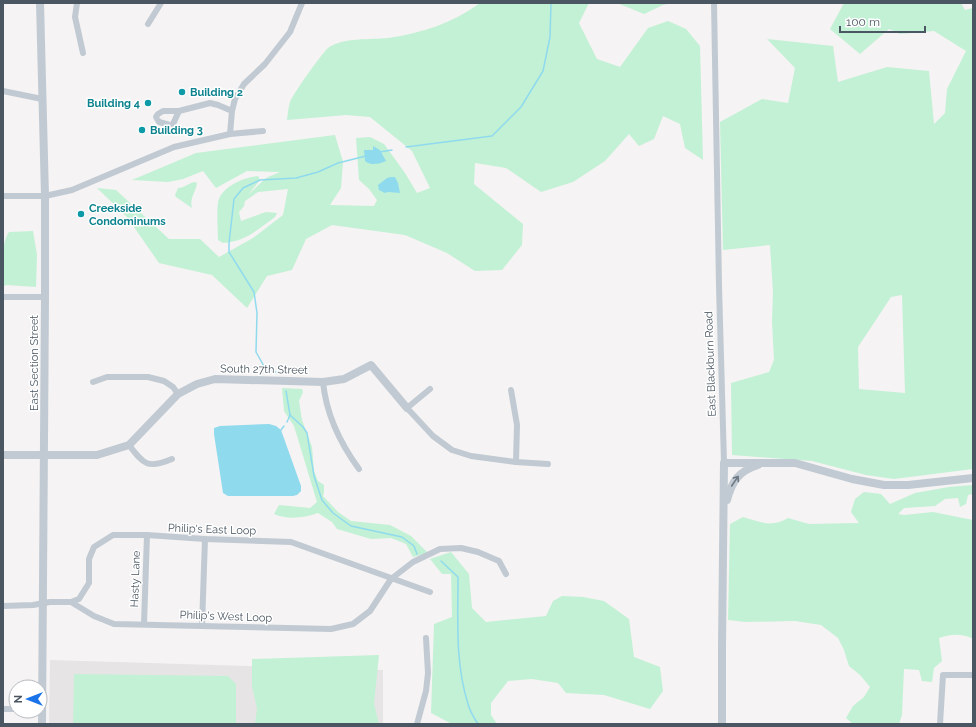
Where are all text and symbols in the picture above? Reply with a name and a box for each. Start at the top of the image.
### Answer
scale bar [840,8,925,34]
text: 100 m [846,15,880,29]
place label: Building 2 [190,86,243,99]
marker: Building 2 [177,87,187,97]
place label: Building 4 [87,97,140,110]
marker: Building 4 [143,98,153,108]
place label: Building 3 [150,124,203,137]
marker: Building 3 [137,125,147,135]
place label: Creekside Condominums [89,202,166,228]
marker: Creekside Condominums [76,209,86,219]
street label: East Blackburn Road [702,311,719,417]
street label: East Section Street [28,315,41,411]
street label: South 27th Street [220,362,308,377]
one-way arrow [731,476,739,487]
street label: Philip's East Loop [168,521,257,538]
street label: Hasty Lane [128,550,143,608]
street label: Philip's West Loop [179,608,273,625]
north arrow [8,679,48,719]
text: N [12,695,25,703]

